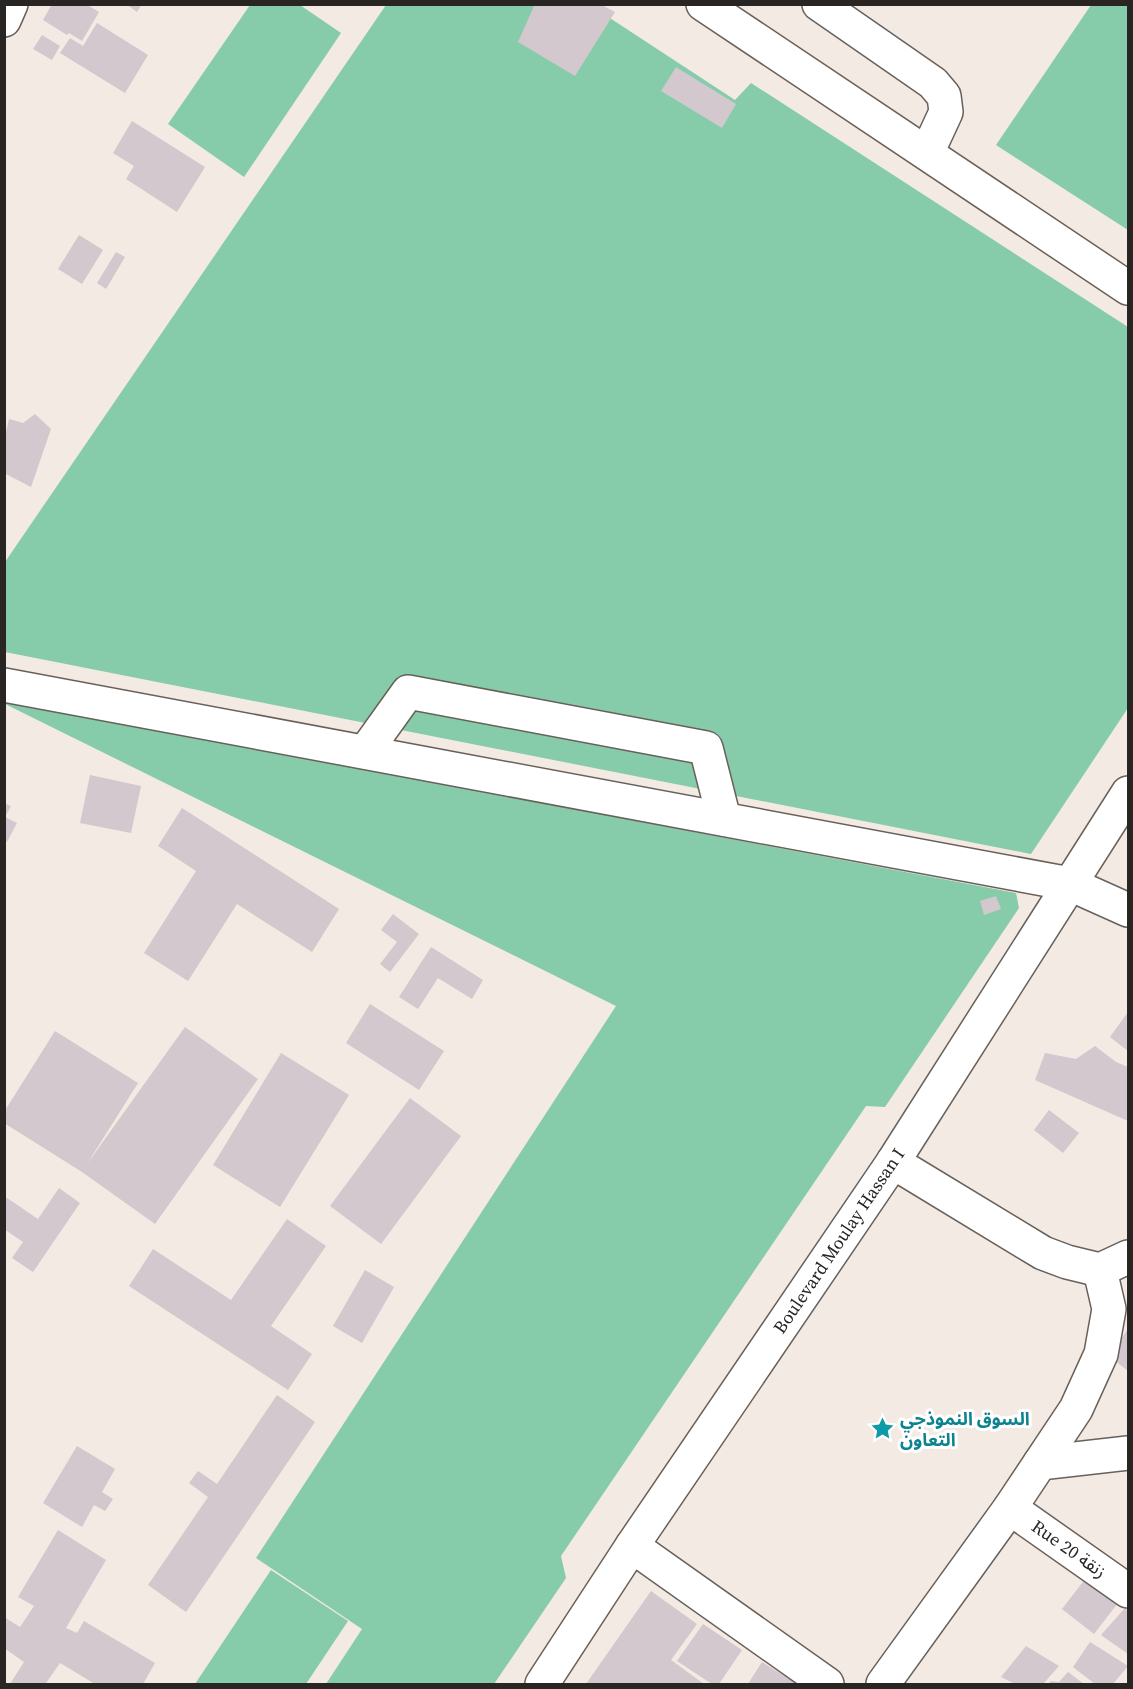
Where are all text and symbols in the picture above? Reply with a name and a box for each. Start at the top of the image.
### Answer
street label: Boulevard Moulay Hassan I [767,1143,910,1338]
place label: السوق النموذجي التعاون [900,1406,1030,1452]
place icon: السوق النموذجي التعاون [869,1416,895,1442]
street label: Rue 20 زنقة [1027,1514,1112,1583]

